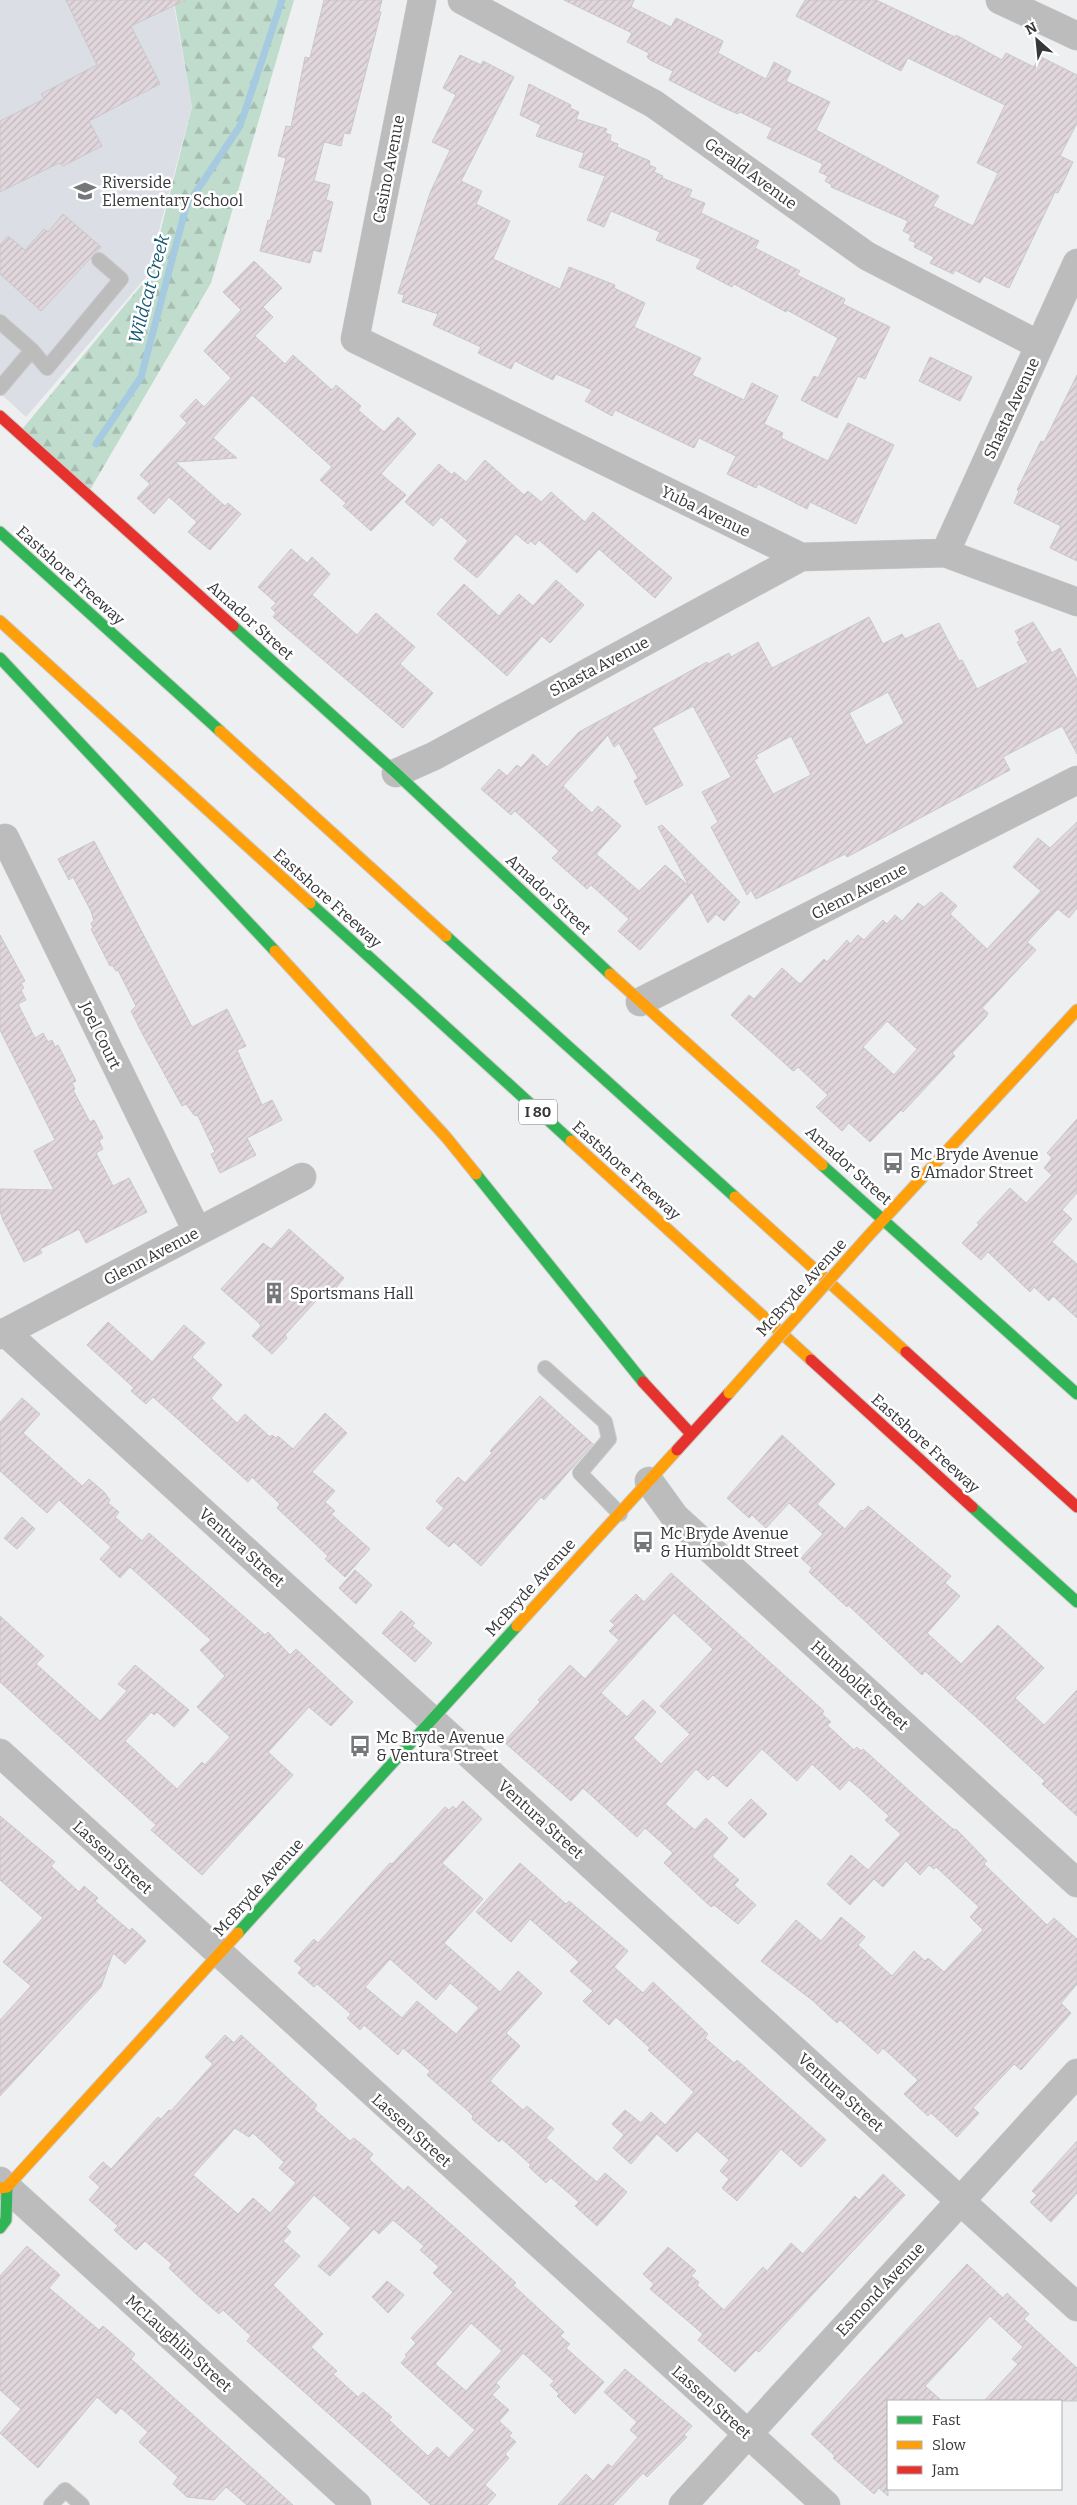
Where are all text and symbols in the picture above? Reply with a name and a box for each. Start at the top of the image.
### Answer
north arrow [1012,15,1062,65]
text: N [1023,19,1040,39]
street label: Casino Avenue [369,113,408,225]
street label: Gerald Avenue [701,134,801,213]
place label: Riverside Elementary School [102,173,243,210]
school or university icon: Riverside Elementary School [72,178,98,204]
water label: Wildcat Creek [124,232,174,346]
street label: Shasta Avenue [980,354,1043,462]
street label: Yuba Avenue [658,482,753,541]
street label: Eastshore Freeway [13,522,129,629]
street label: Amador Street [204,577,298,664]
street label: Shasta Avenue [546,632,652,701]
street label: Eastshore Freeway [270,845,386,952]
street label: Amador Street [502,850,595,939]
street label: Glenn Avenue [808,859,910,924]
street label: Joel Court [76,997,125,1072]
road number: I 80 [519,1100,557,1124]
street label: Eastshore Freeway [569,1117,685,1224]
street label: Amador Street [802,1122,896,1209]
place label: Mc Bryde Avenue & Amador Street [910,1145,1039,1182]
bus stop icon: Mc Bryde Avenue & Amador Street [880,1150,906,1176]
street label: Glenn Avenue [101,1223,202,1289]
street label: McBryde Avenue [752,1234,850,1340]
building icon: Sportsmans Hall [261,1280,287,1306]
place label: Sportsmans Hall [290,1284,414,1303]
street label: Eastshore Freeway [868,1390,984,1497]
street label: Ventura Street [195,1504,288,1591]
place label: Mc Bryde Avenue & Humboldt Street [660,1524,799,1561]
bus stop icon: Mc Bryde Avenue & Humboldt Street [630,1529,656,1555]
street label: McBryde Avenue [481,1534,579,1640]
street label: Humboldt Street [807,1637,912,1734]
place label: Mc Bryde Avenue & Ventura Street [376,1728,505,1765]
bus stop icon: Mc Bryde Avenue & Ventura Street [347,1733,373,1759]
street label: Ventura Street [494,1776,587,1863]
street label: Lassen Street [69,1817,156,1898]
street label: McBryde Avenue [209,1834,307,1940]
street label: Ventura Street [794,2049,887,2136]
street label: Lassen Street [368,2090,455,2171]
street label: Esmond Avenue [832,2239,929,2340]
street label: McLaughlin Street [122,2291,236,2396]
street label: Lassen Street [668,2362,755,2443]
legend [887,2400,1062,2490]
text: Fast [932,2411,961,2429]
text: Slow [932,2436,967,2454]
text: Jam [931,2461,960,2479]

